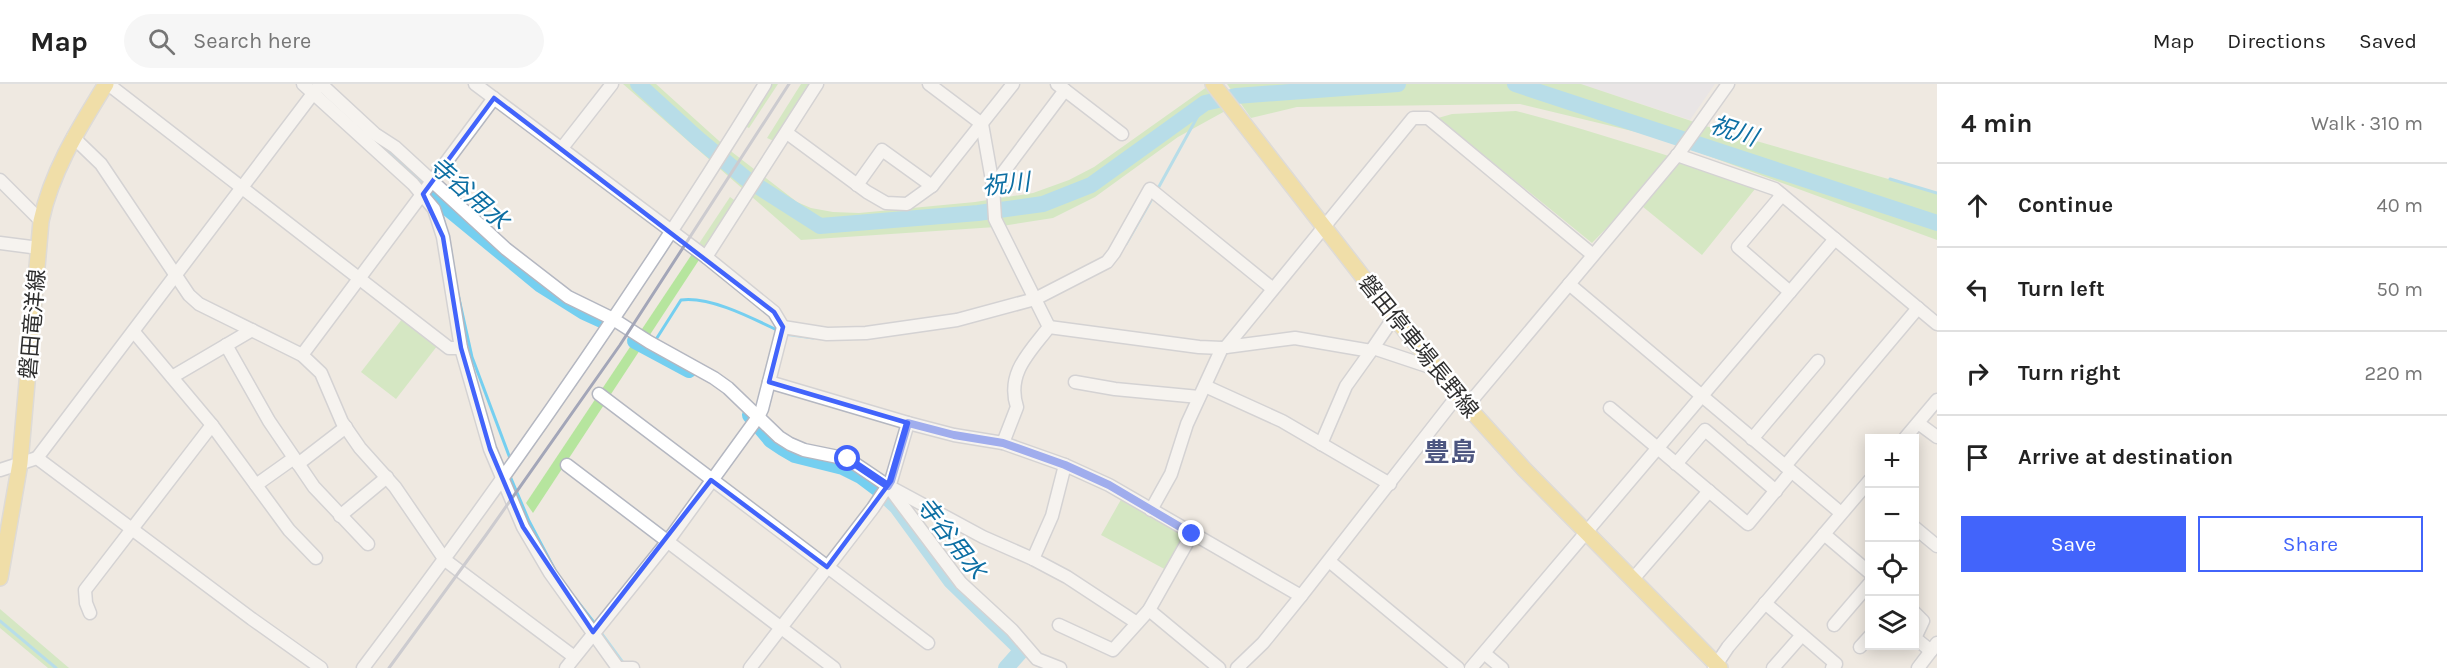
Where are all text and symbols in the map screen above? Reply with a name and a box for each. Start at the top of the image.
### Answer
search box [124,14,544,68]
text: Map [30,25,88,58]
icon: search [145,25,178,58]
text: Search here [193,28,311,54]
text: Map [2153,29,2194,53]
text: Directions [2227,29,2326,53]
text: Saved [2359,29,2417,53]
text: 4 min [1961,108,2032,139]
water label: 祝川 [1707,110,1764,153]
text: Walk · 310 m [2311,112,2423,135]
water label: 寺谷用水 [424,151,517,237]
water label: 祝川 [981,167,1034,200]
icon: ahead [1961,189,1994,222]
text: Continue [2018,192,2113,218]
text: 40 m [2377,194,2423,217]
street label: 磐田竜洋線 [15,268,51,380]
street label: 磐田停車場長野線 [1353,270,1484,423]
icon: left [1961,273,1994,306]
text: Turn left [2018,276,2105,302]
text: 50 m [2376,278,2423,301]
icon: right [1961,357,1994,390]
text: Turn right [2018,360,2121,386]
text: 220 m [2364,362,2423,385]
map controls [1865,434,1919,650]
button: + [1865,434,1919,488]
district label: 豊島 [1424,437,1476,468]
icon: arrive [1961,441,1994,474]
text: Arrive at destination [2018,444,2233,470]
route start [834,445,860,471]
button: − [1865,488,1919,542]
water label: 寺谷用水 [910,492,993,587]
button: Save [1961,516,2186,572]
button: Share [2198,516,2423,572]
route end [1178,520,1204,546]
button: locate [1865,542,1919,596]
button: layers [1865,596,1919,650]

